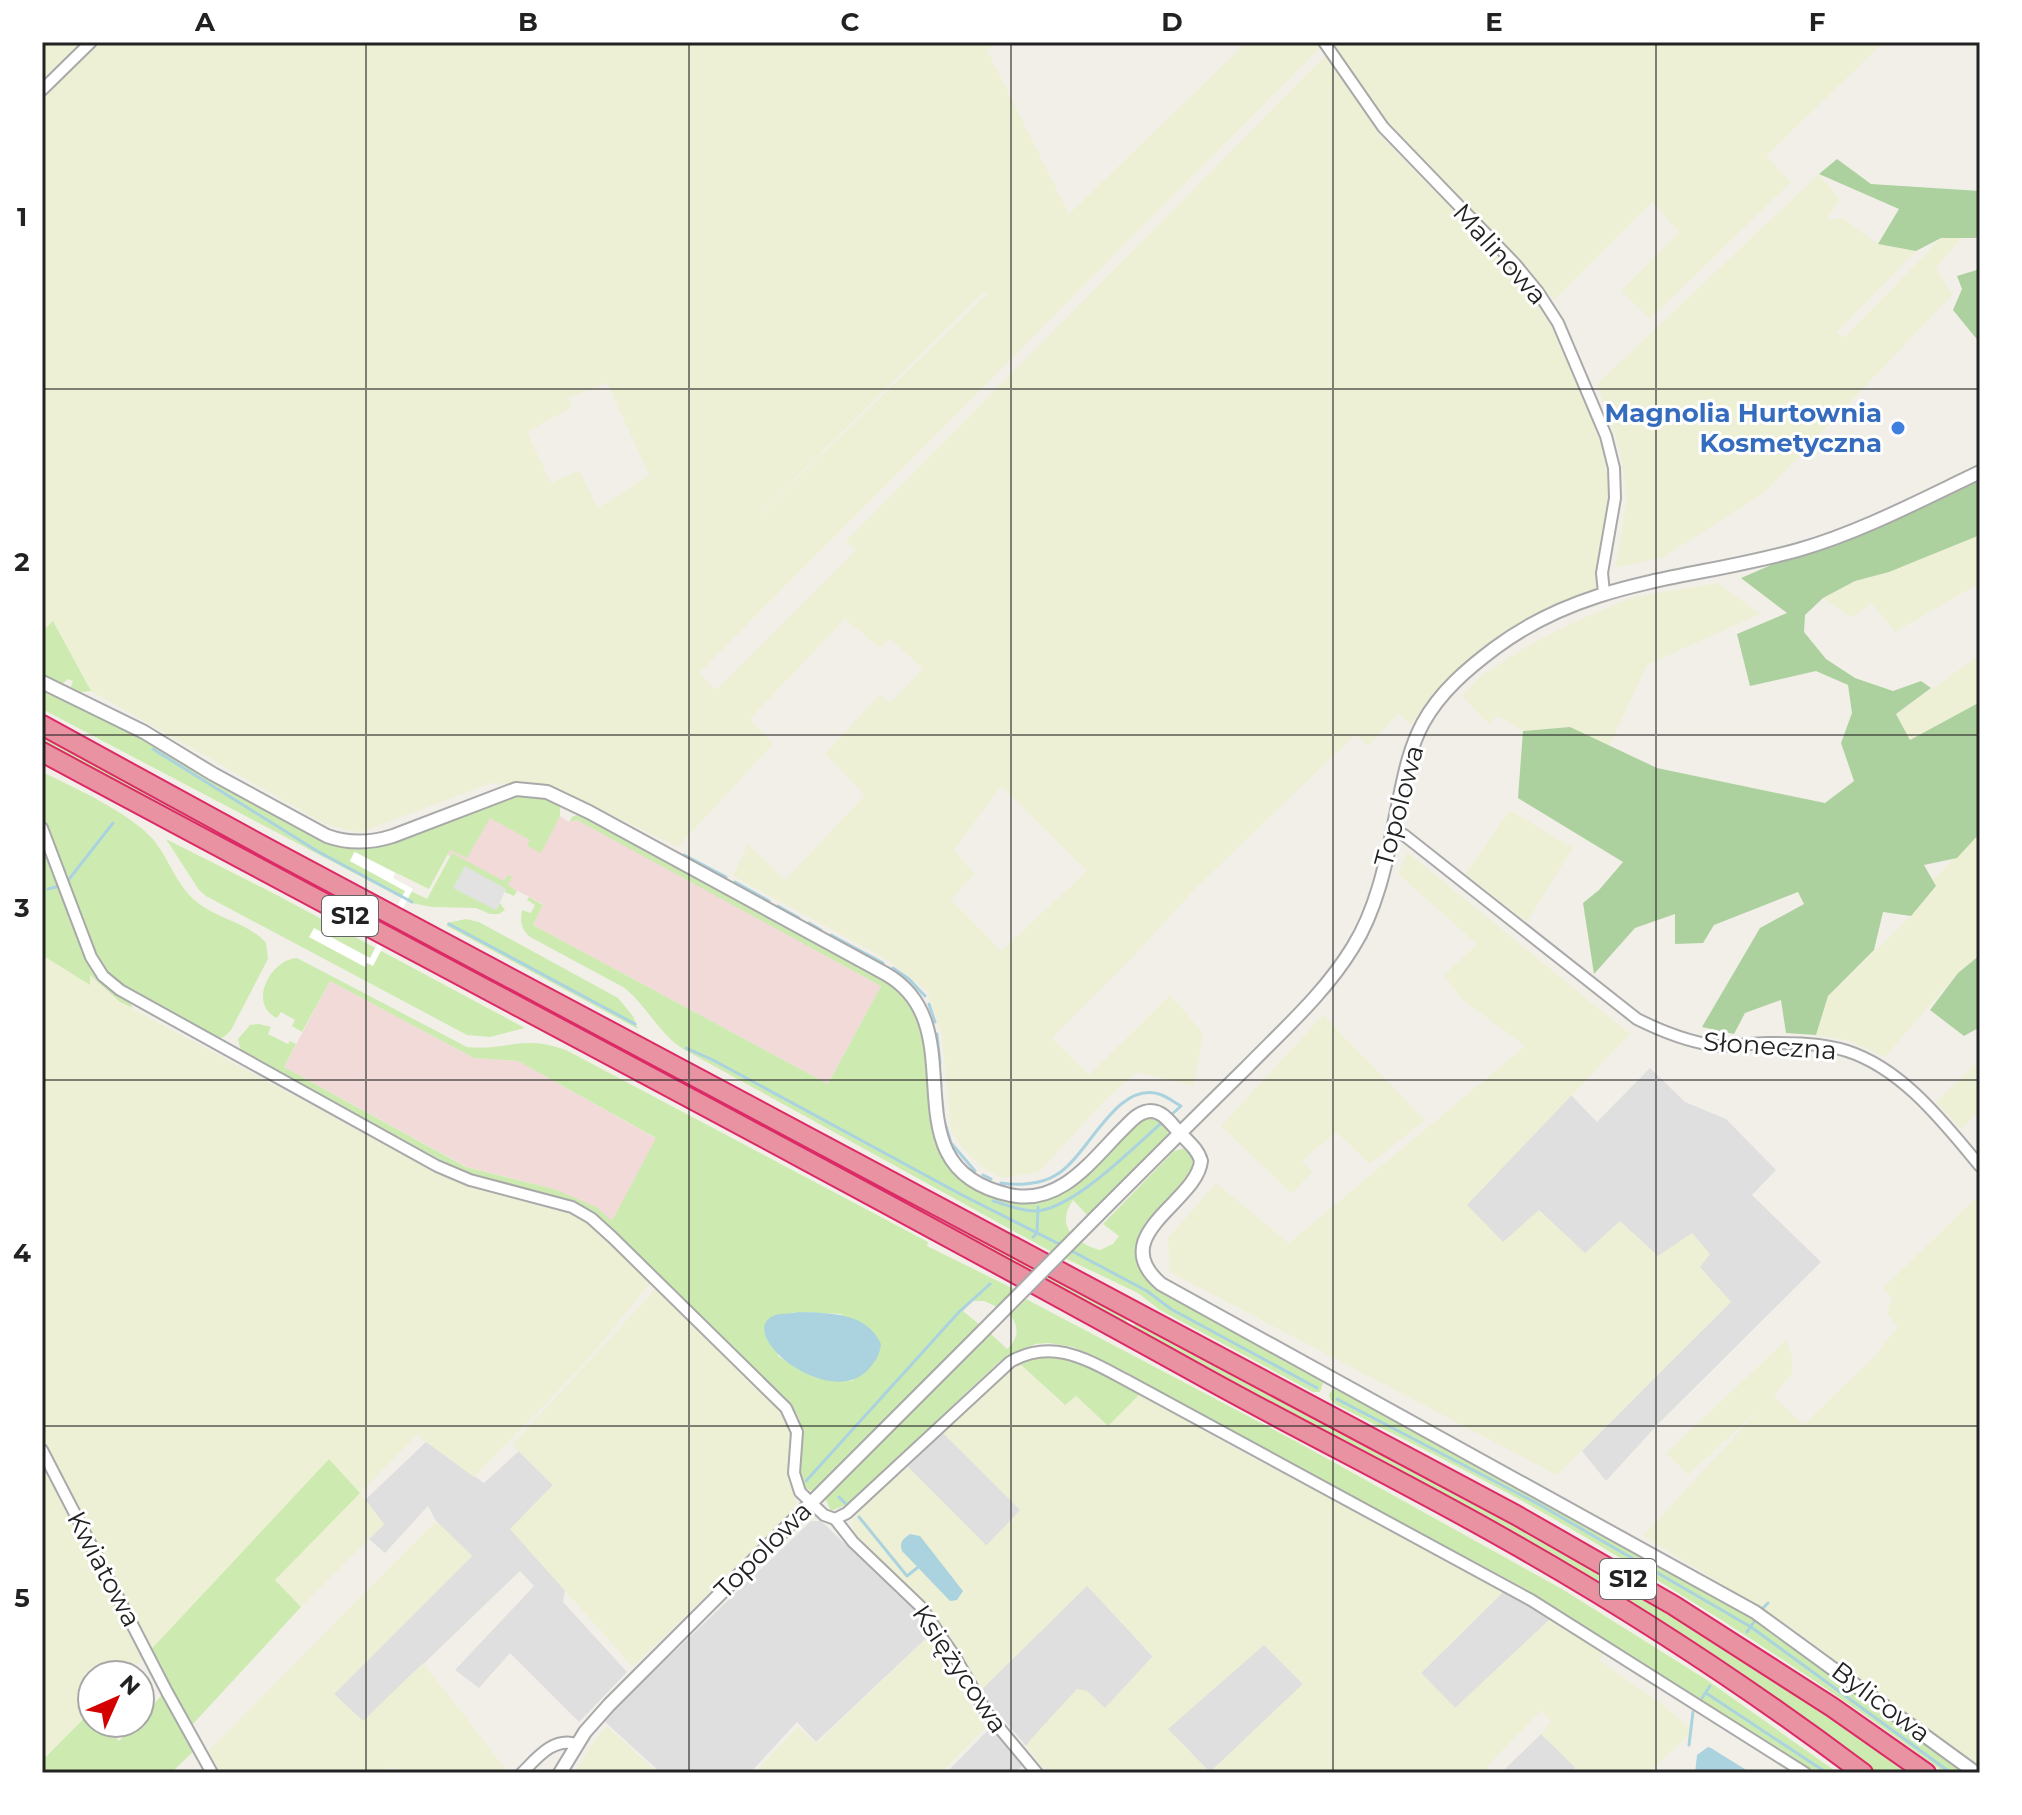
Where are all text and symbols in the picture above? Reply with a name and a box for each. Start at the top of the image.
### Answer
text: A [194,6,216,38]
text: B [518,6,538,38]
text: C [841,6,860,38]
text: D [1161,6,1183,38]
text: E [1485,6,1503,38]
text: F [1809,6,1825,38]
street label: Malinowa [1446,197,1554,311]
text: 1 [17,201,27,233]
place label: Magnolia Hurtownia Kosmetyczna [1604,397,1882,459]
marker: Magnolia Hurtownia Kosmetyczna [1889,419,1907,437]
text: 2 [14,546,30,578]
street label: Topolowa [1367,742,1431,870]
text: 3 [13,892,30,924]
road number: S12 [322,896,378,936]
street label: Słoneczna [1702,1025,1838,1067]
text: 4 [13,1237,31,1269]
street label: Topolowa [708,1495,818,1605]
street label: Kwiatowa [60,1506,148,1632]
road number: S12 [1600,1559,1656,1599]
text: 5 [14,1582,30,1614]
street label: Księżycowa [905,1599,1015,1739]
street label: Bylicowa [1825,1654,1937,1750]
north arrow [76,1659,156,1739]
text: N [114,1669,146,1701]

